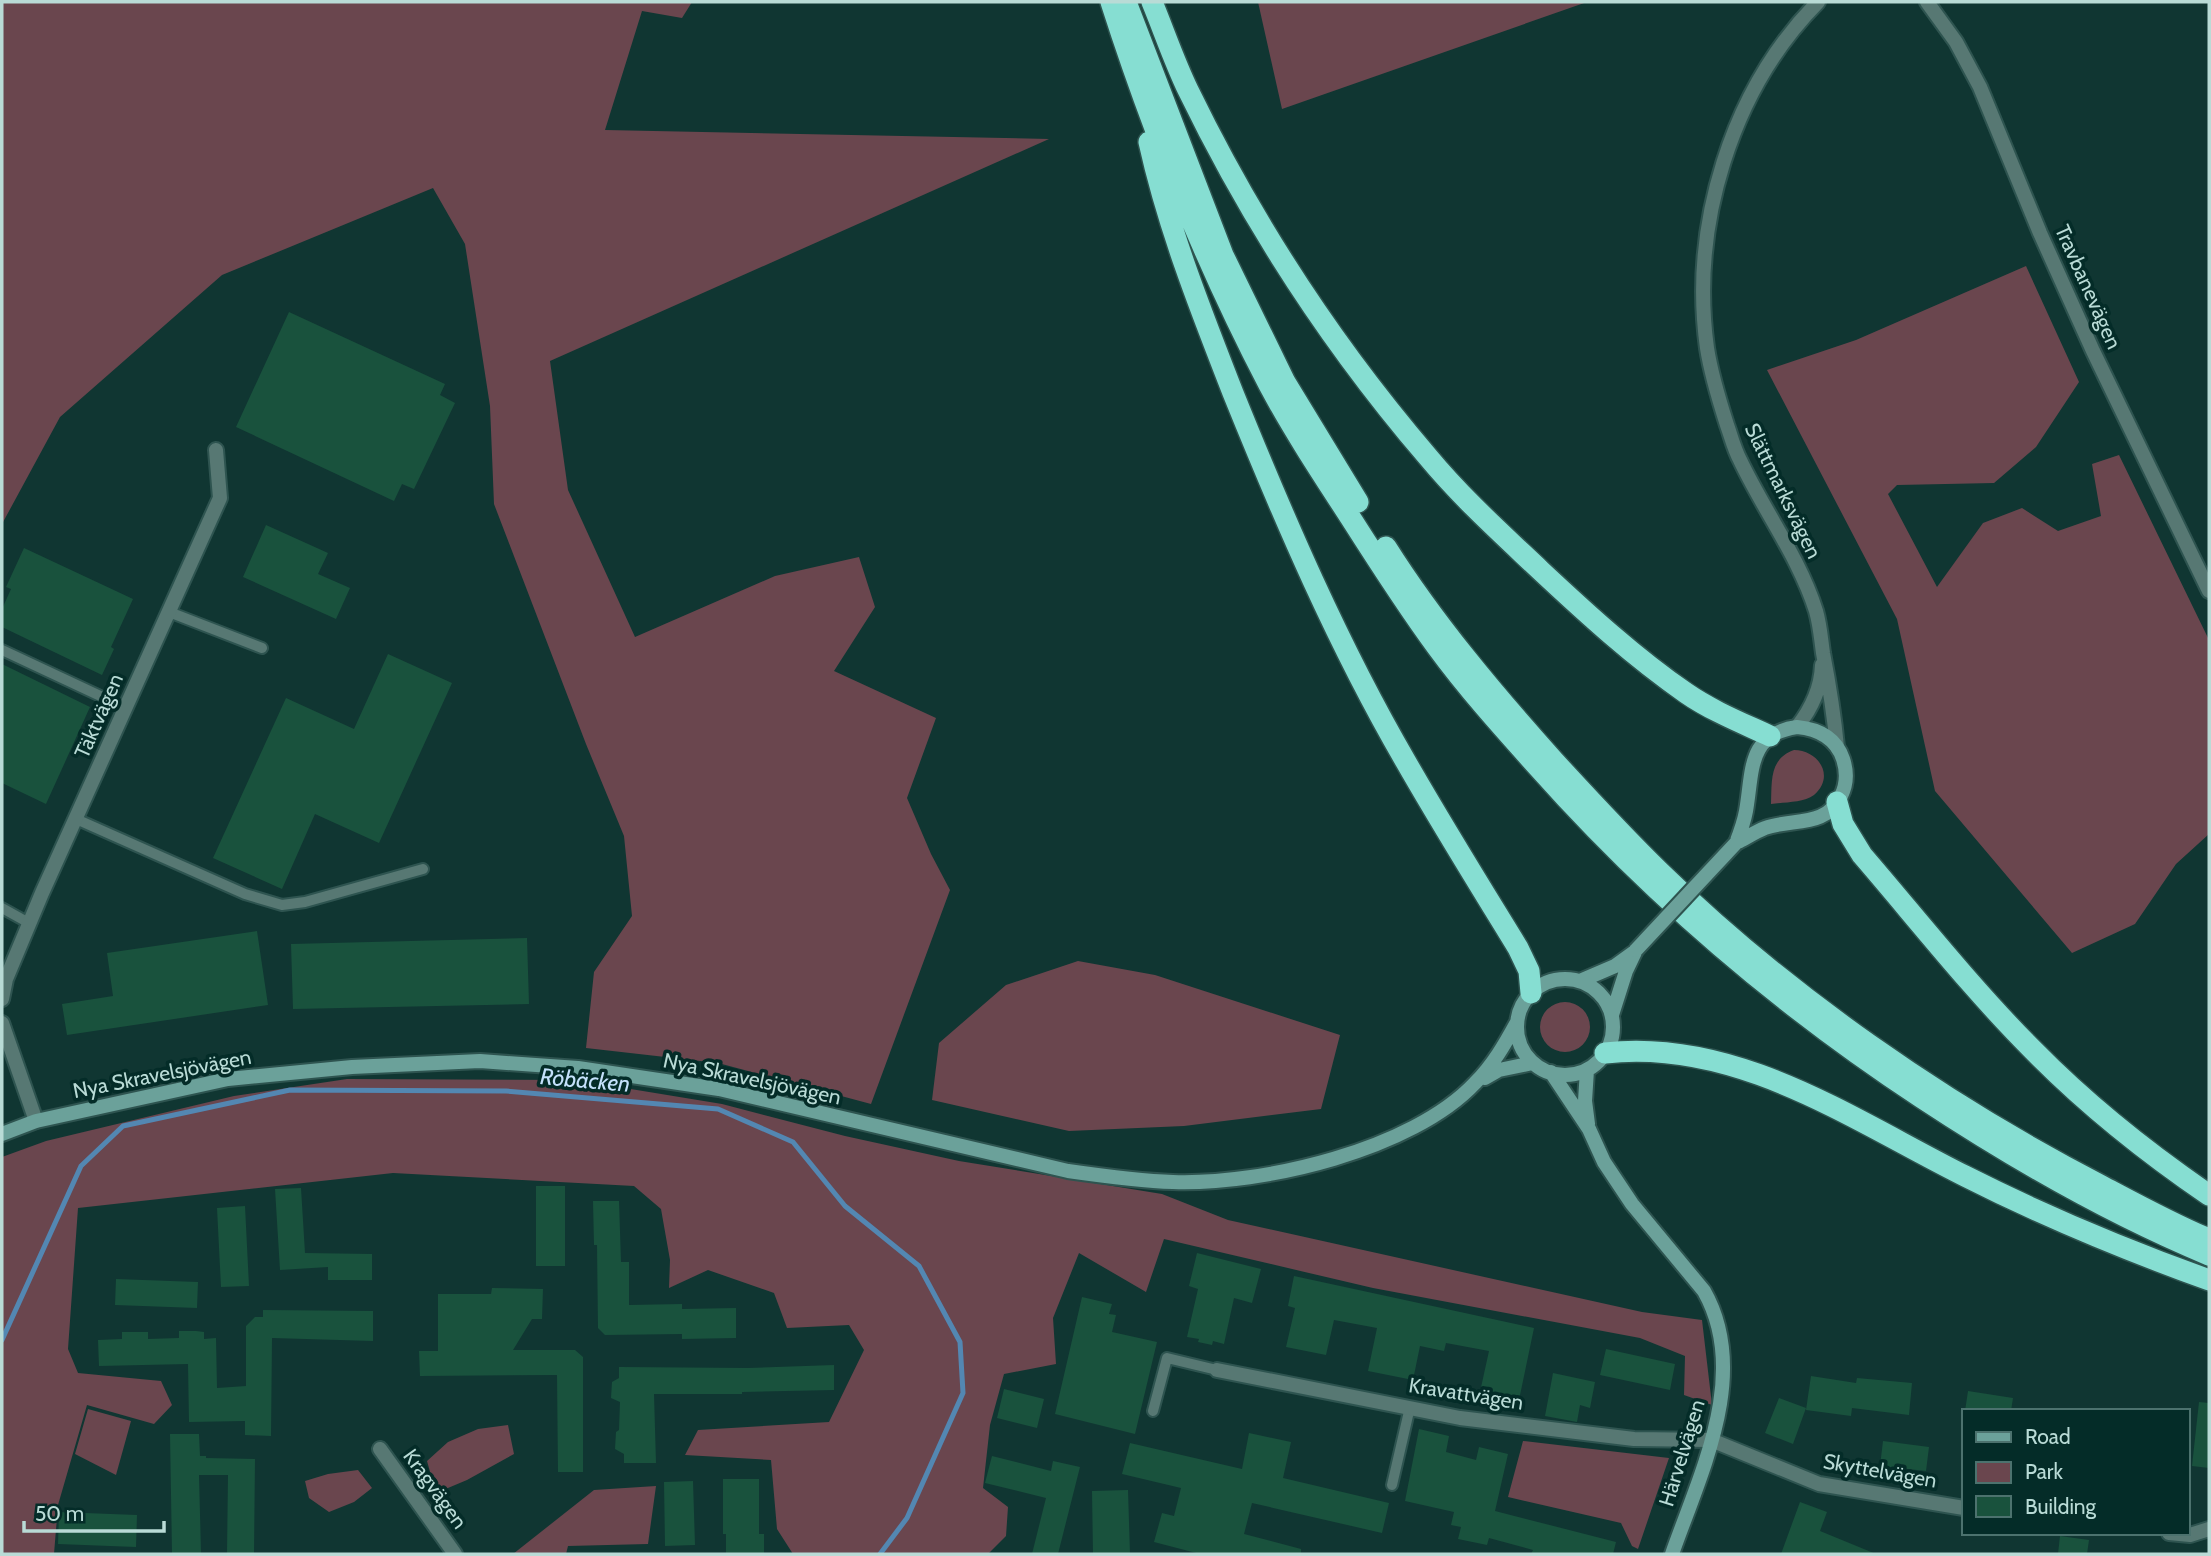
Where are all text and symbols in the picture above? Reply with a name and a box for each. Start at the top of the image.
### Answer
street label: Travbanevägen [2050,221,2127,353]
street label: Slättmarksvägen [1740,419,1827,563]
street label: Täktvägen [69,670,128,762]
street label: Nya Skravelsjövägen [71,1044,253,1104]
street label: Nya Skravelsjövägen [661,1047,843,1111]
water label: Röbäcken [539,1062,631,1098]
street label: Kravattvägen [1407,1372,1525,1415]
street label: Härvelvägen [1653,1396,1710,1509]
legend [1962,1409,2190,1535]
text: Road [2025,1424,2071,1449]
street label: Kragvägen [398,1444,473,1533]
street label: Skyttelvägen [1821,1448,1939,1493]
text: Park [2025,1459,2063,1484]
scale bar [24,1490,164,1534]
text: Building [2025,1494,2097,1519]
text: 50 m [35,1501,84,1526]

